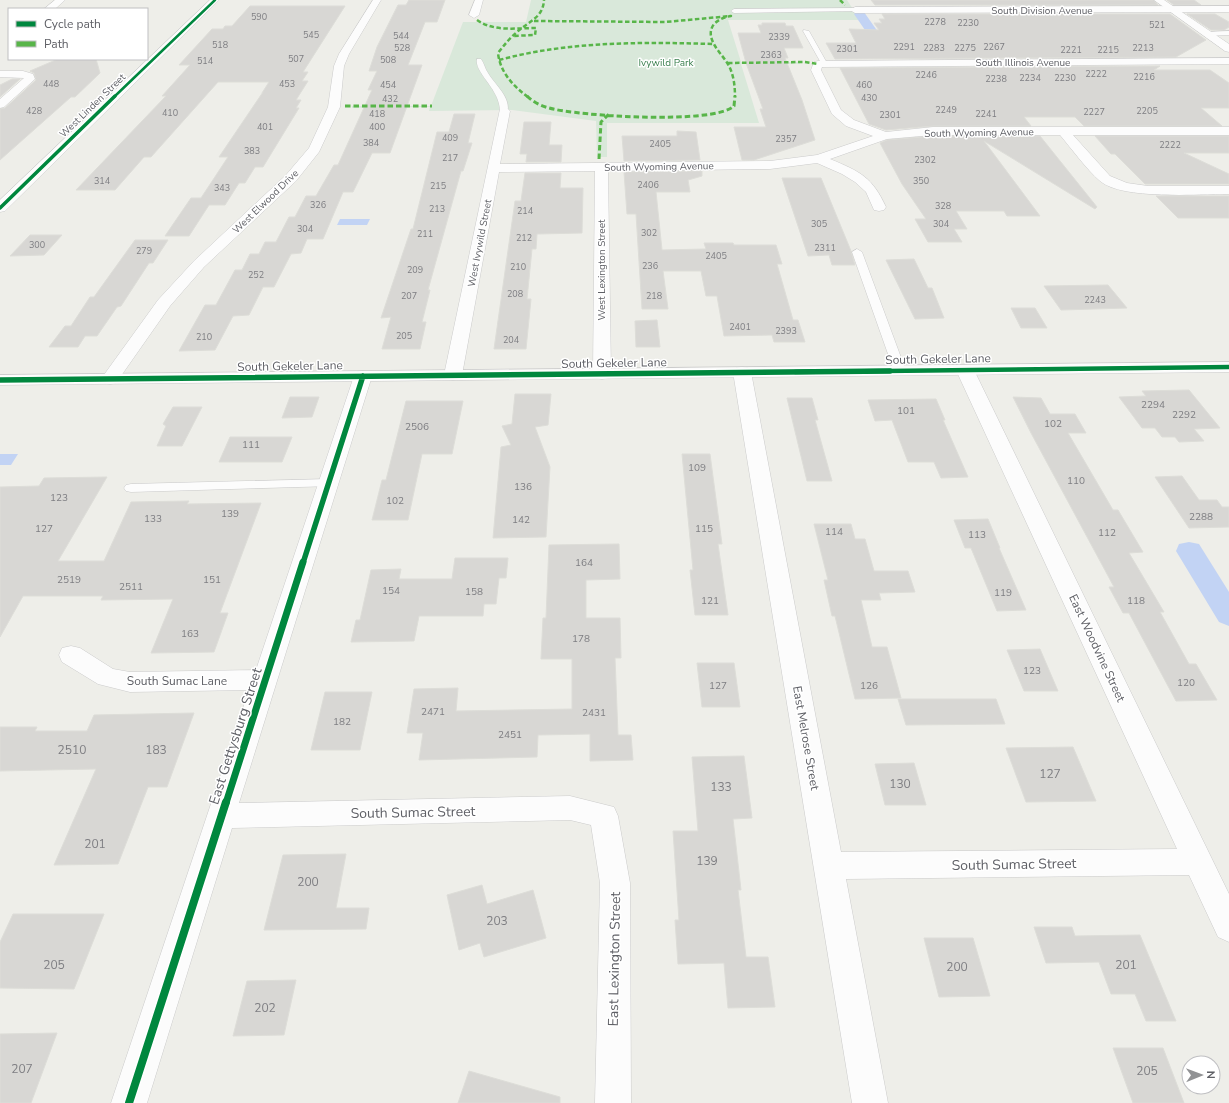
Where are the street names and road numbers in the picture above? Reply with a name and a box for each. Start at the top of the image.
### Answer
street label: South Division Avenue [991,4,1093,18]
street label: South Illinois Avenue [976,56,1070,70]
street label: West Linden Street [57,70,129,141]
street label: South Wyoming Avenue [924,125,1034,141]
street label: South Wyoming Avenue [604,159,714,175]
street label: West Elwood Drive [230,167,302,237]
street label: West Ivywild Street [465,198,495,288]
street label: West Lexington Street [595,219,609,320]
street label: South Gekeler Lane [885,350,991,368]
street label: South Gekeler Lane [561,354,667,372]
street label: South Gekeler Lane [237,357,343,375]
street label: East Woodvine Street [1065,592,1129,705]
street label: East Gettysburg Street [204,665,267,807]
street label: South Sumac Lane [127,673,227,689]
street label: East Melrose Street [789,685,823,792]
street label: South Sumac Street [350,802,476,823]
street label: South Sumac Street [951,854,1077,875]
street label: East Lexington Street [604,891,625,1027]

